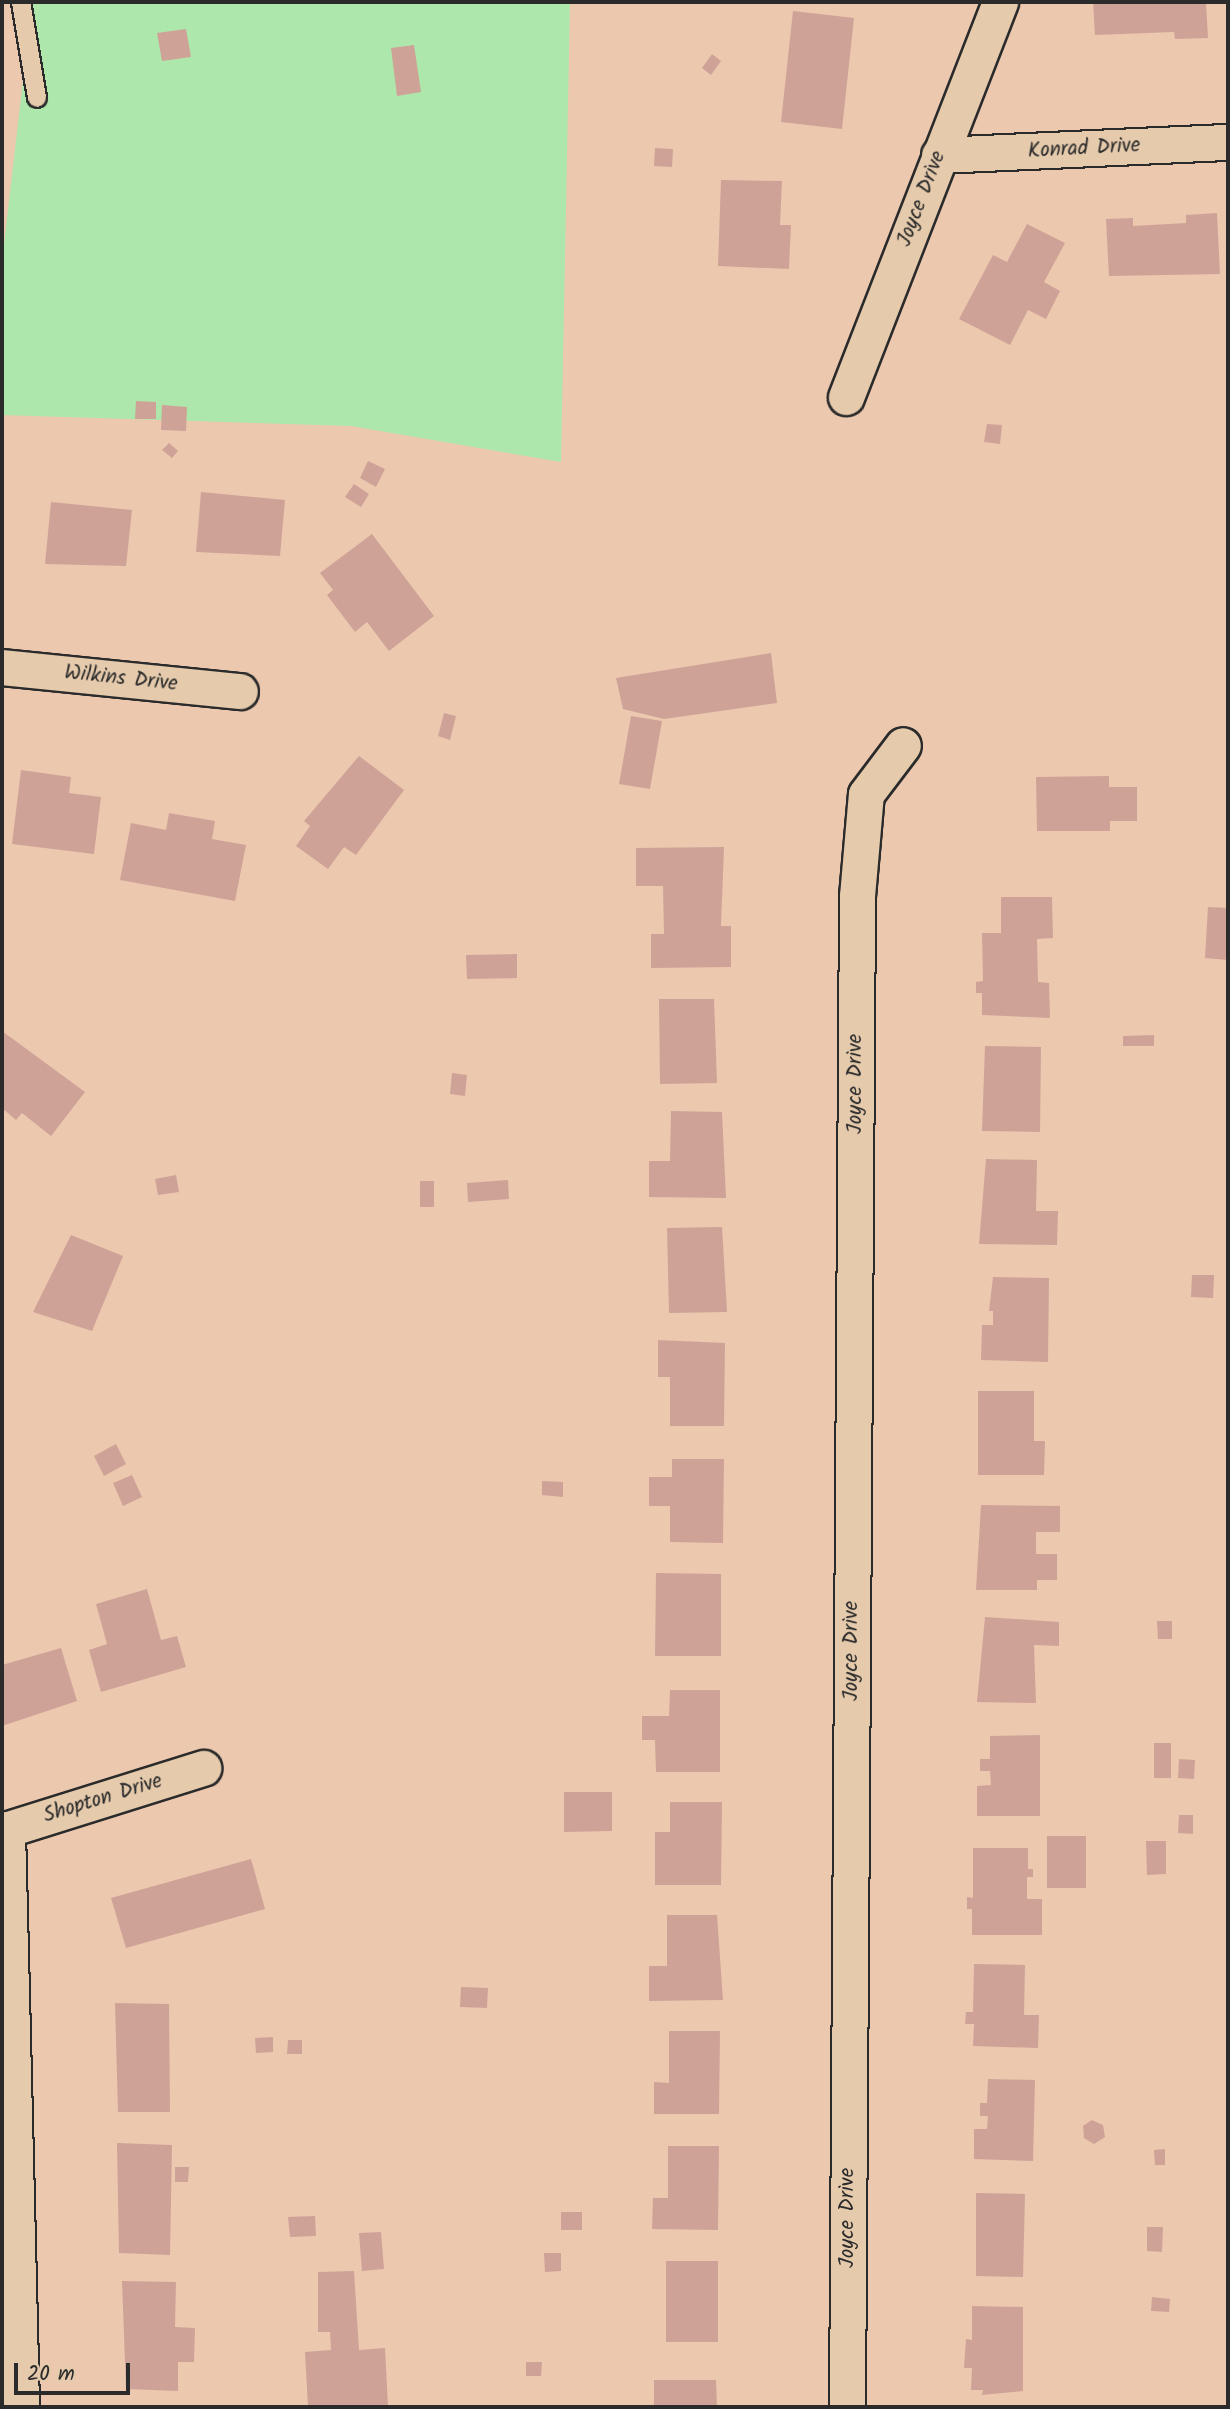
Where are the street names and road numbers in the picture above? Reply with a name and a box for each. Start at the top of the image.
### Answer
street label: Konrad Drive [1027,133,1141,165]
street label: Joyce Drive [892,148,952,250]
street label: Wilkins Drive [63,661,179,697]
street label: Joyce Drive [843,1034,869,1134]
street label: Joyce Drive [839,1601,865,1701]
street label: Shopton Drive [40,1769,166,1829]
street label: Joyce Drive [835,2168,861,2268]

